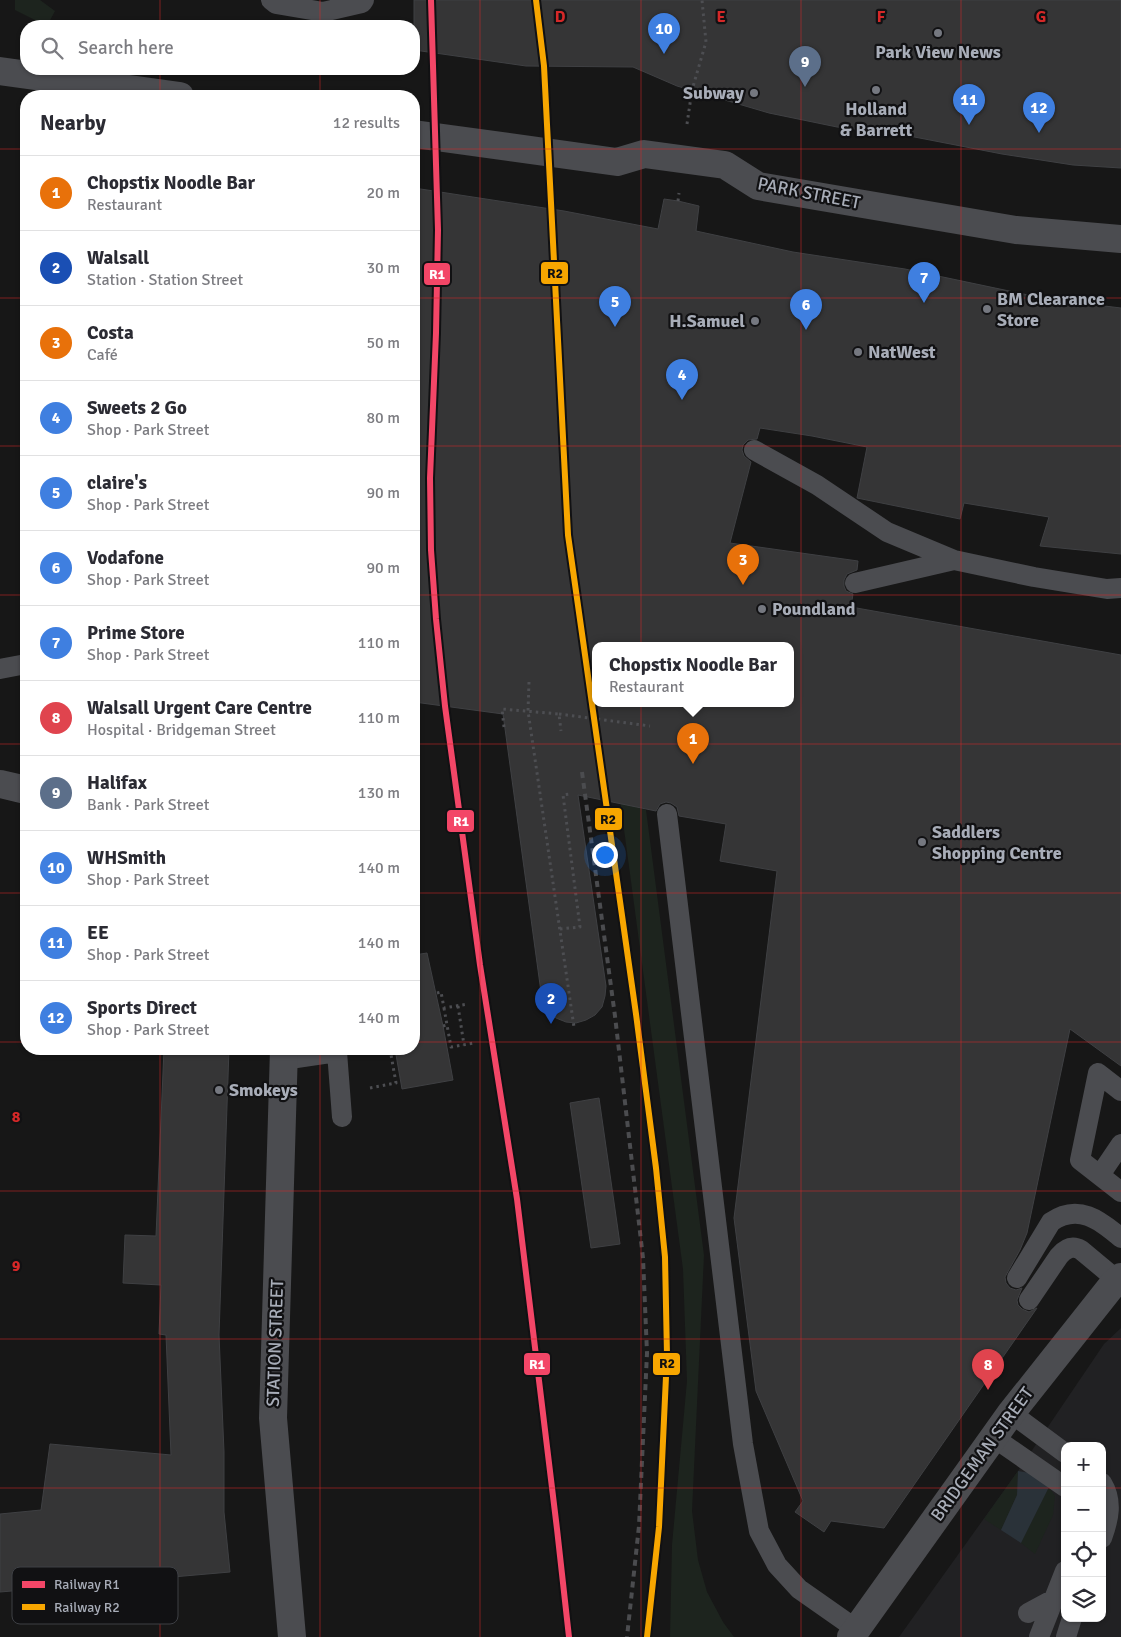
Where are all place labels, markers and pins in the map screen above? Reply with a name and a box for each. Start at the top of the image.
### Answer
pin: 10 [648,13,680,54]
marker: Park View News [932,27,944,39]
place label: Park View News [875,41,1001,63]
pin: 9 [789,46,821,87]
place label: Subway [683,82,744,104]
marker: Holland & Barrett [870,84,882,96]
pin: 11 [953,84,985,125]
marker: Subway [748,87,760,99]
pin: 12 [1023,92,1055,133]
place label: Holland & Barrett [840,98,913,141]
pin: 7 [908,262,940,303]
pin: 5 [599,286,631,327]
place label: BM Clearance Store [997,288,1105,331]
pin: 6 [790,289,822,330]
marker: BM Clearance Store [981,303,993,315]
place label: H.Samuel [669,310,745,332]
marker: H.Samuel [749,315,761,327]
place label: NatWest [868,341,936,363]
marker: NatWest [852,346,864,358]
pin: 4 [666,359,698,400]
pin: 3 [727,544,759,585]
place label: Poundland [772,598,856,620]
marker: Poundland [756,603,768,615]
pin: 1 [677,723,709,764]
place label: Saddlers Shopping Centre [932,821,1062,864]
marker: Saddlers Shopping Centre [916,836,928,848]
pin: 2 [535,983,567,1024]
place label: Smokeys [229,1079,298,1101]
marker: Smokeys [213,1084,225,1096]
pin: 8 [972,1349,1004,1390]

